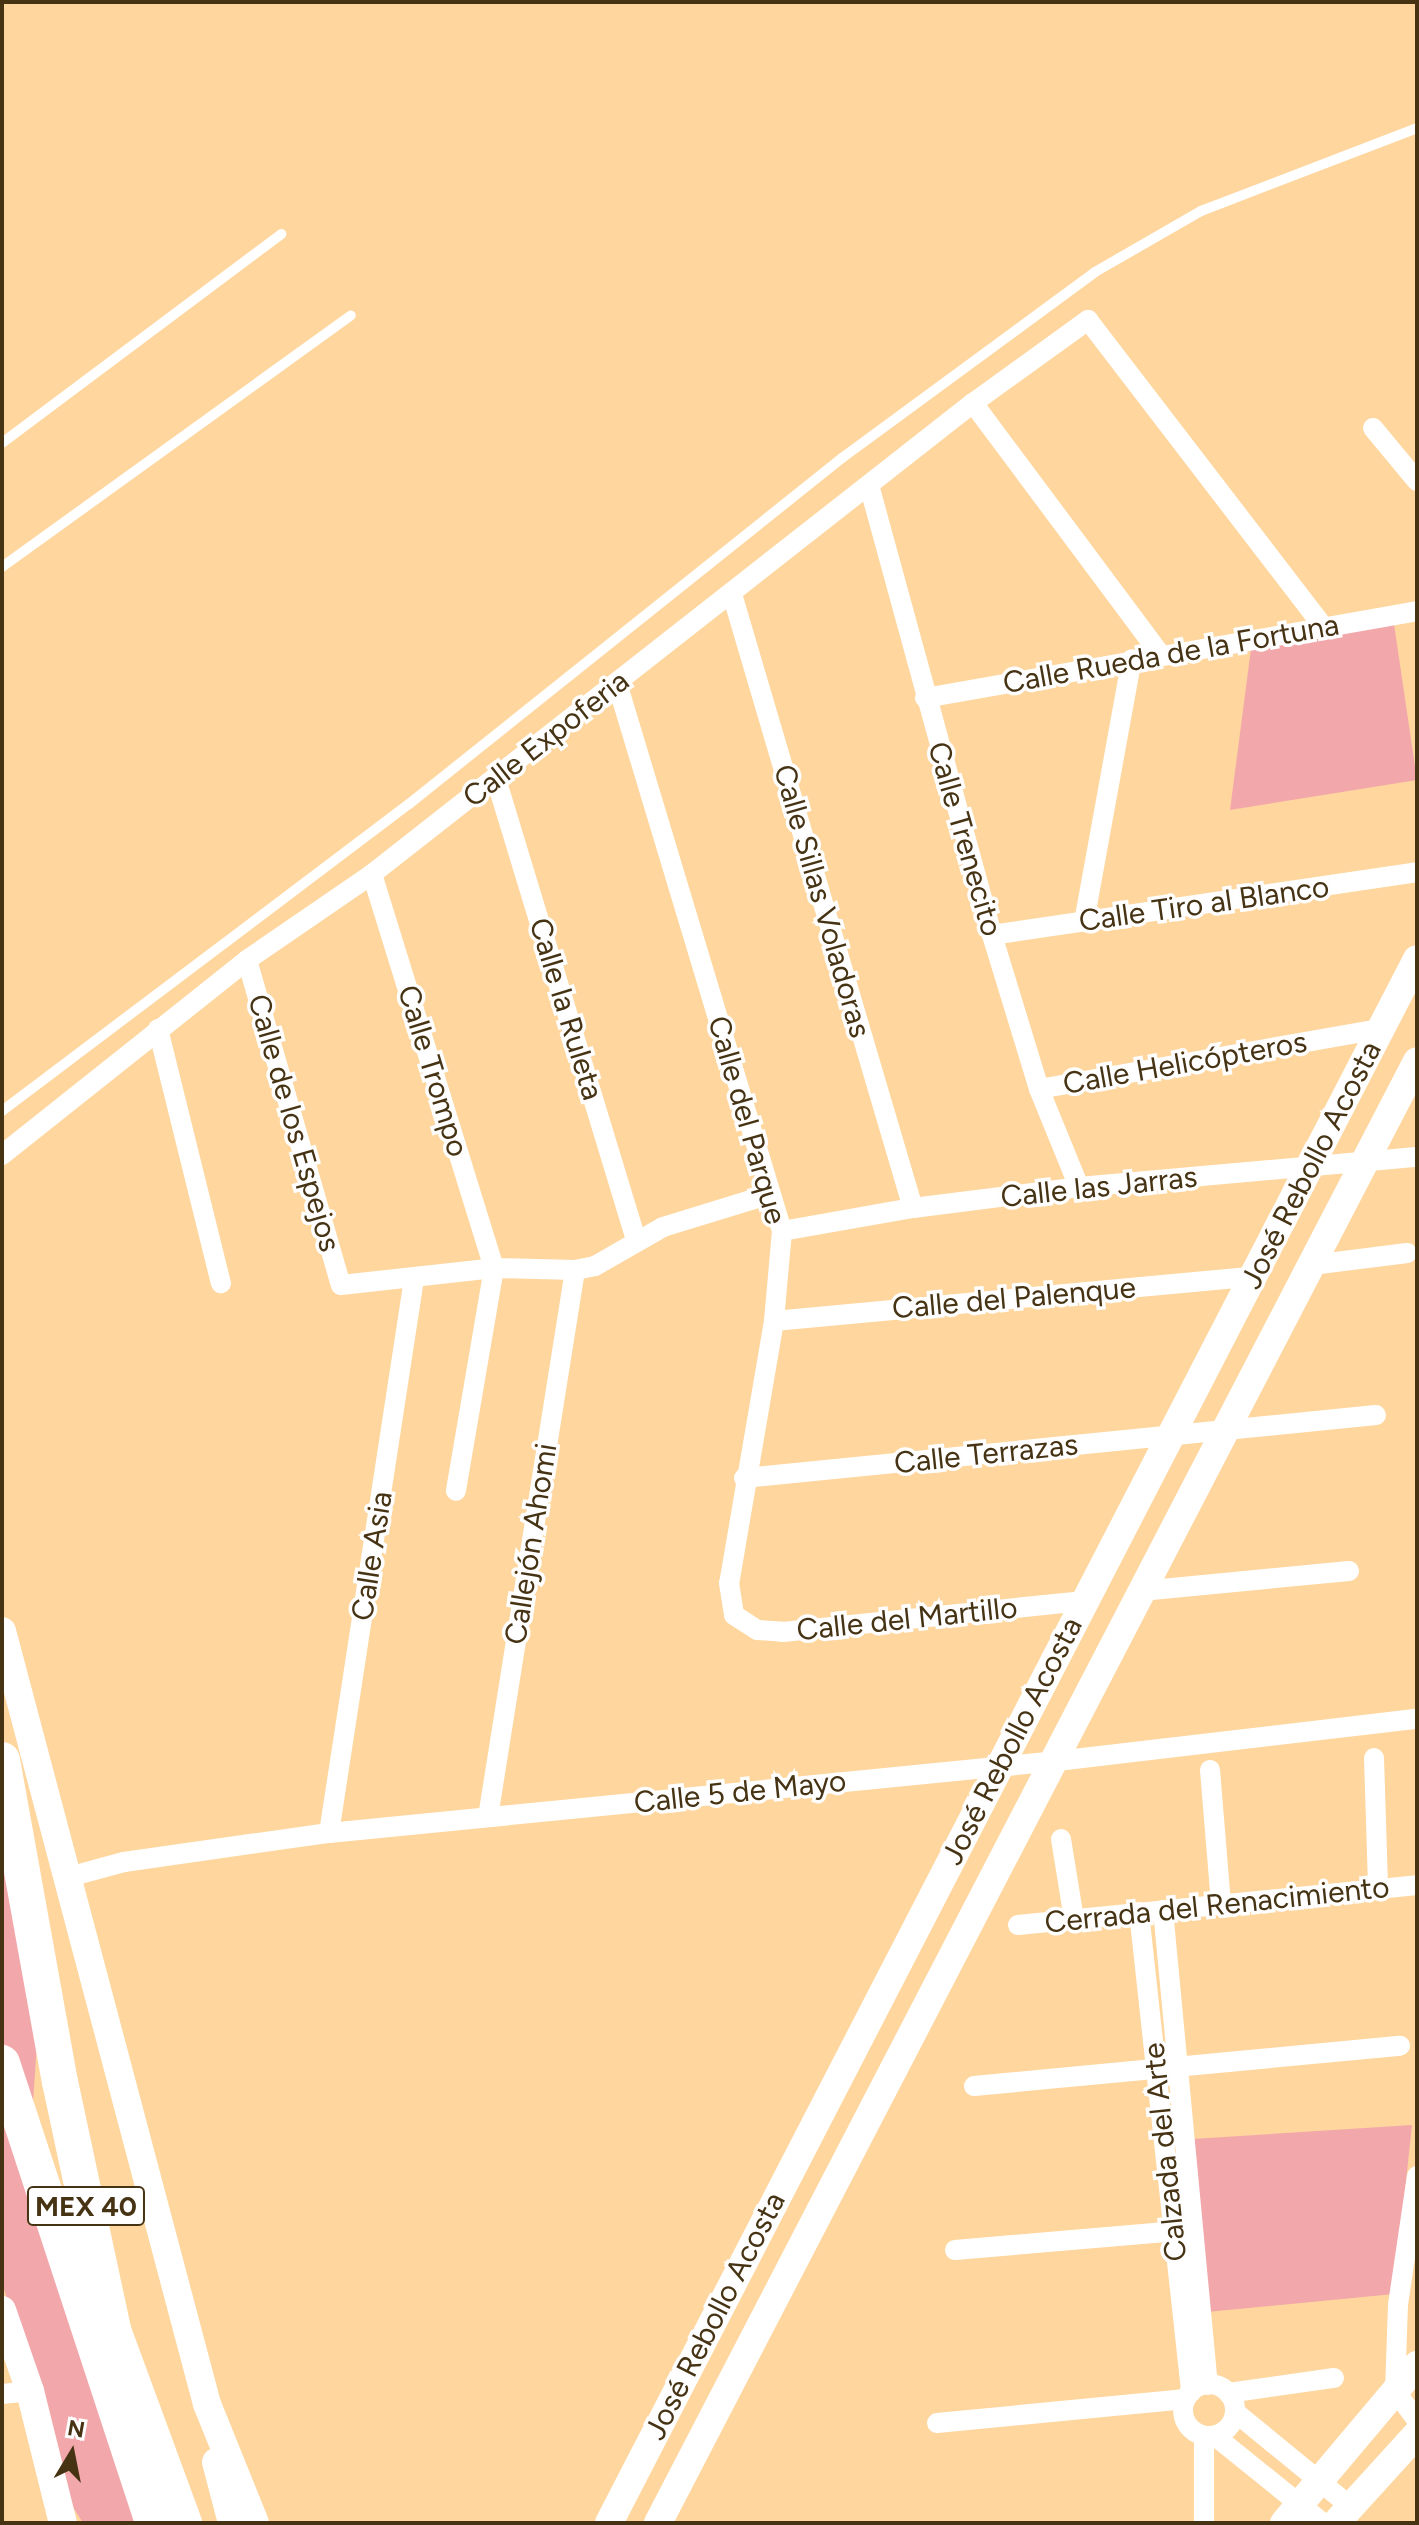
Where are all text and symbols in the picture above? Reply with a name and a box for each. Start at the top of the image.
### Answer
street label: Calle Rueda de la Fortuna [1000,607,1342,701]
street label: Calle Expoferia [456,663,636,815]
street label: Calle Trenecito [920,738,1010,940]
street label: Calle Sillas Voladoras [766,760,878,1042]
street label: Calle Tiro al Blanco [1077,869,1331,939]
street label: Calle la Ruleta [521,914,611,1104]
street label: Calle Trompo [390,981,476,1161]
street label: Calle de los Espejos [240,990,348,1256]
street label: Calle del Parque [700,1012,794,1228]
street label: Calle Helicópteros [1060,1024,1310,1102]
street label: José Rebollo Acosta [1233,1035,1389,1295]
street label: Calle las Jarras [999,1159,1199,1215]
street label: Calle del Palenque [891,1269,1137,1327]
street label: Calle Terrazas [892,1426,1080,1482]
street label: Callejón Ahomi [497,1441,565,1647]
street label: Calle Asia [344,1489,400,1623]
street label: Calle del Martillo [795,1590,1019,1648]
street label: José Rebollo Acosta [934,1611,1090,1871]
street label: Calle 5 de Mayo [632,1763,848,1821]
street label: Cerrada del Renacimiento [1043,1869,1391,1941]
street label: Calzada del Arte [1136,2041,1194,2263]
road number: MEX 40 [26,2182,146,2230]
street label: José Rebollo Acosta [637,2186,793,2446]
north arrow [32,2413,112,2493]
text: N [66,2414,87,2444]

